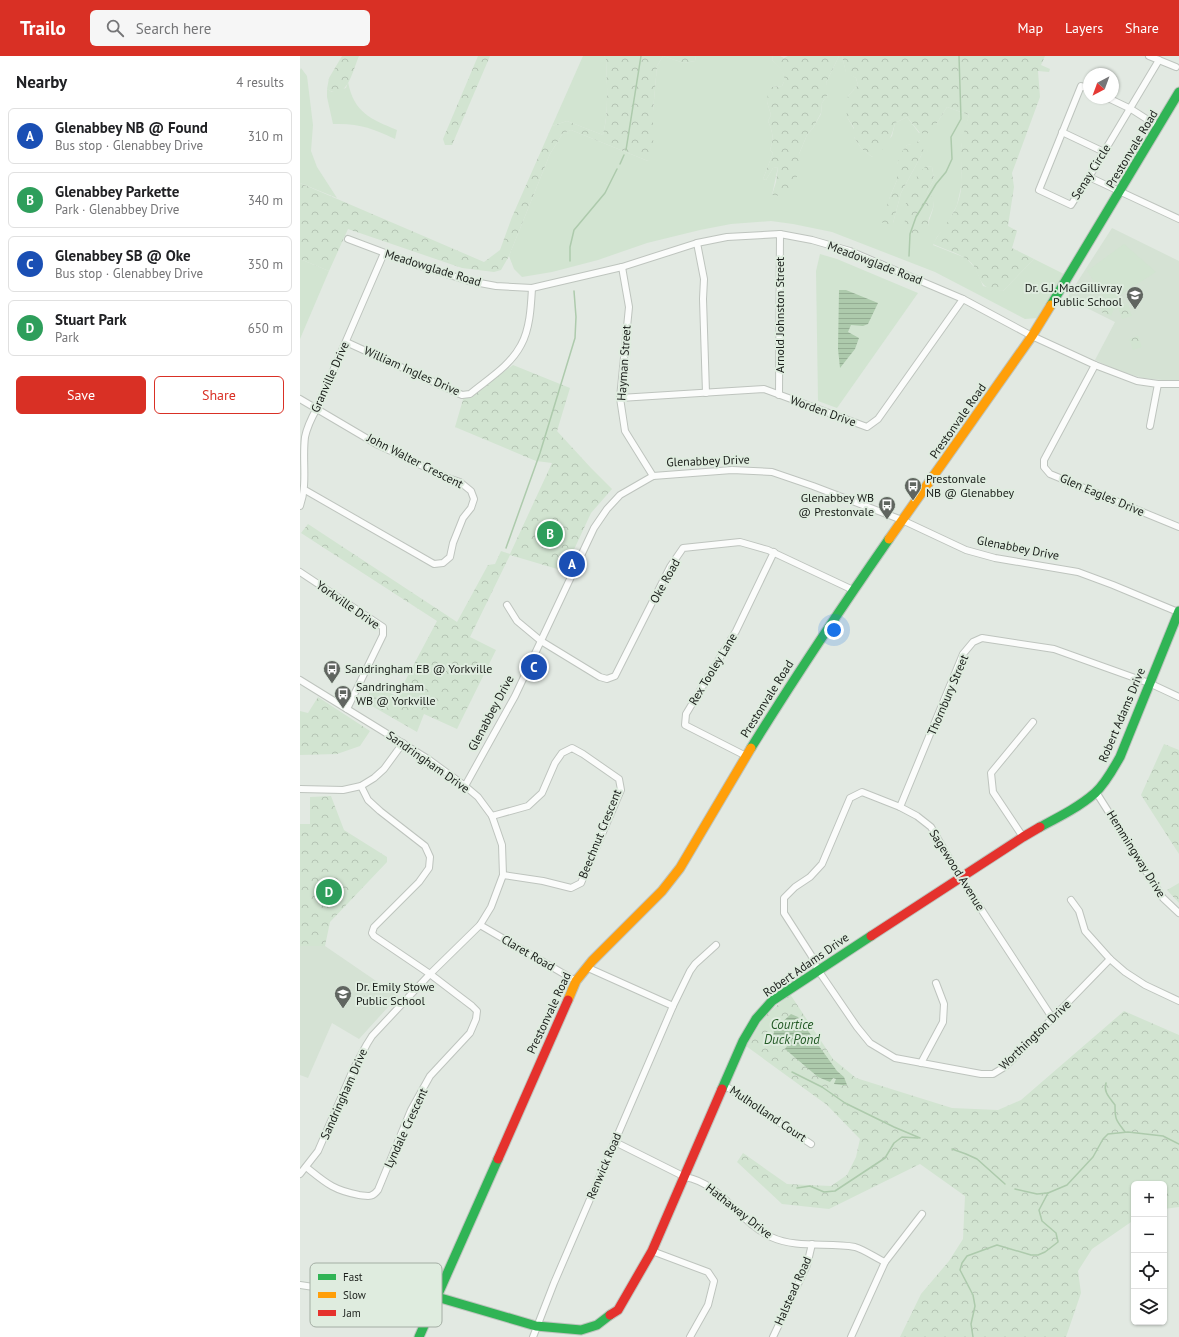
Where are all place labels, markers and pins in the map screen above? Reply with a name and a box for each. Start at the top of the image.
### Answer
place label: Dr. G.J. MacGillivray Public School [1025,280,1122,309]
school or university icon: Dr. G.J. MacGillivray Public School [1125,285,1145,310]
place label: Prestonvale NB @ Glenabbey [926,471,1015,500]
bus stop icon: Prestonvale NB @ Glenabbey [903,476,923,501]
place label: Glenabbey WB @ Prestonvale [798,490,874,519]
bus stop icon: Glenabbey WB @ Prestonvale [877,495,897,520]
pin: B [537,519,563,549]
pin: A [559,549,585,579]
pin: C [521,652,547,682]
bus stop icon: Sandringham EB @ Yorkville [322,659,342,684]
place label: Sandringham EB @ Yorkville [345,661,492,676]
place label: Sandringham WB @ Yorkville [356,679,436,708]
bus stop icon: Sandringham WB @ Yorkville [333,684,353,709]
pin: D [316,877,342,907]
place label: Dr. Emily Stowe Public School [356,979,435,1008]
school or university icon: Dr. Emily Stowe Public School [333,984,353,1009]

